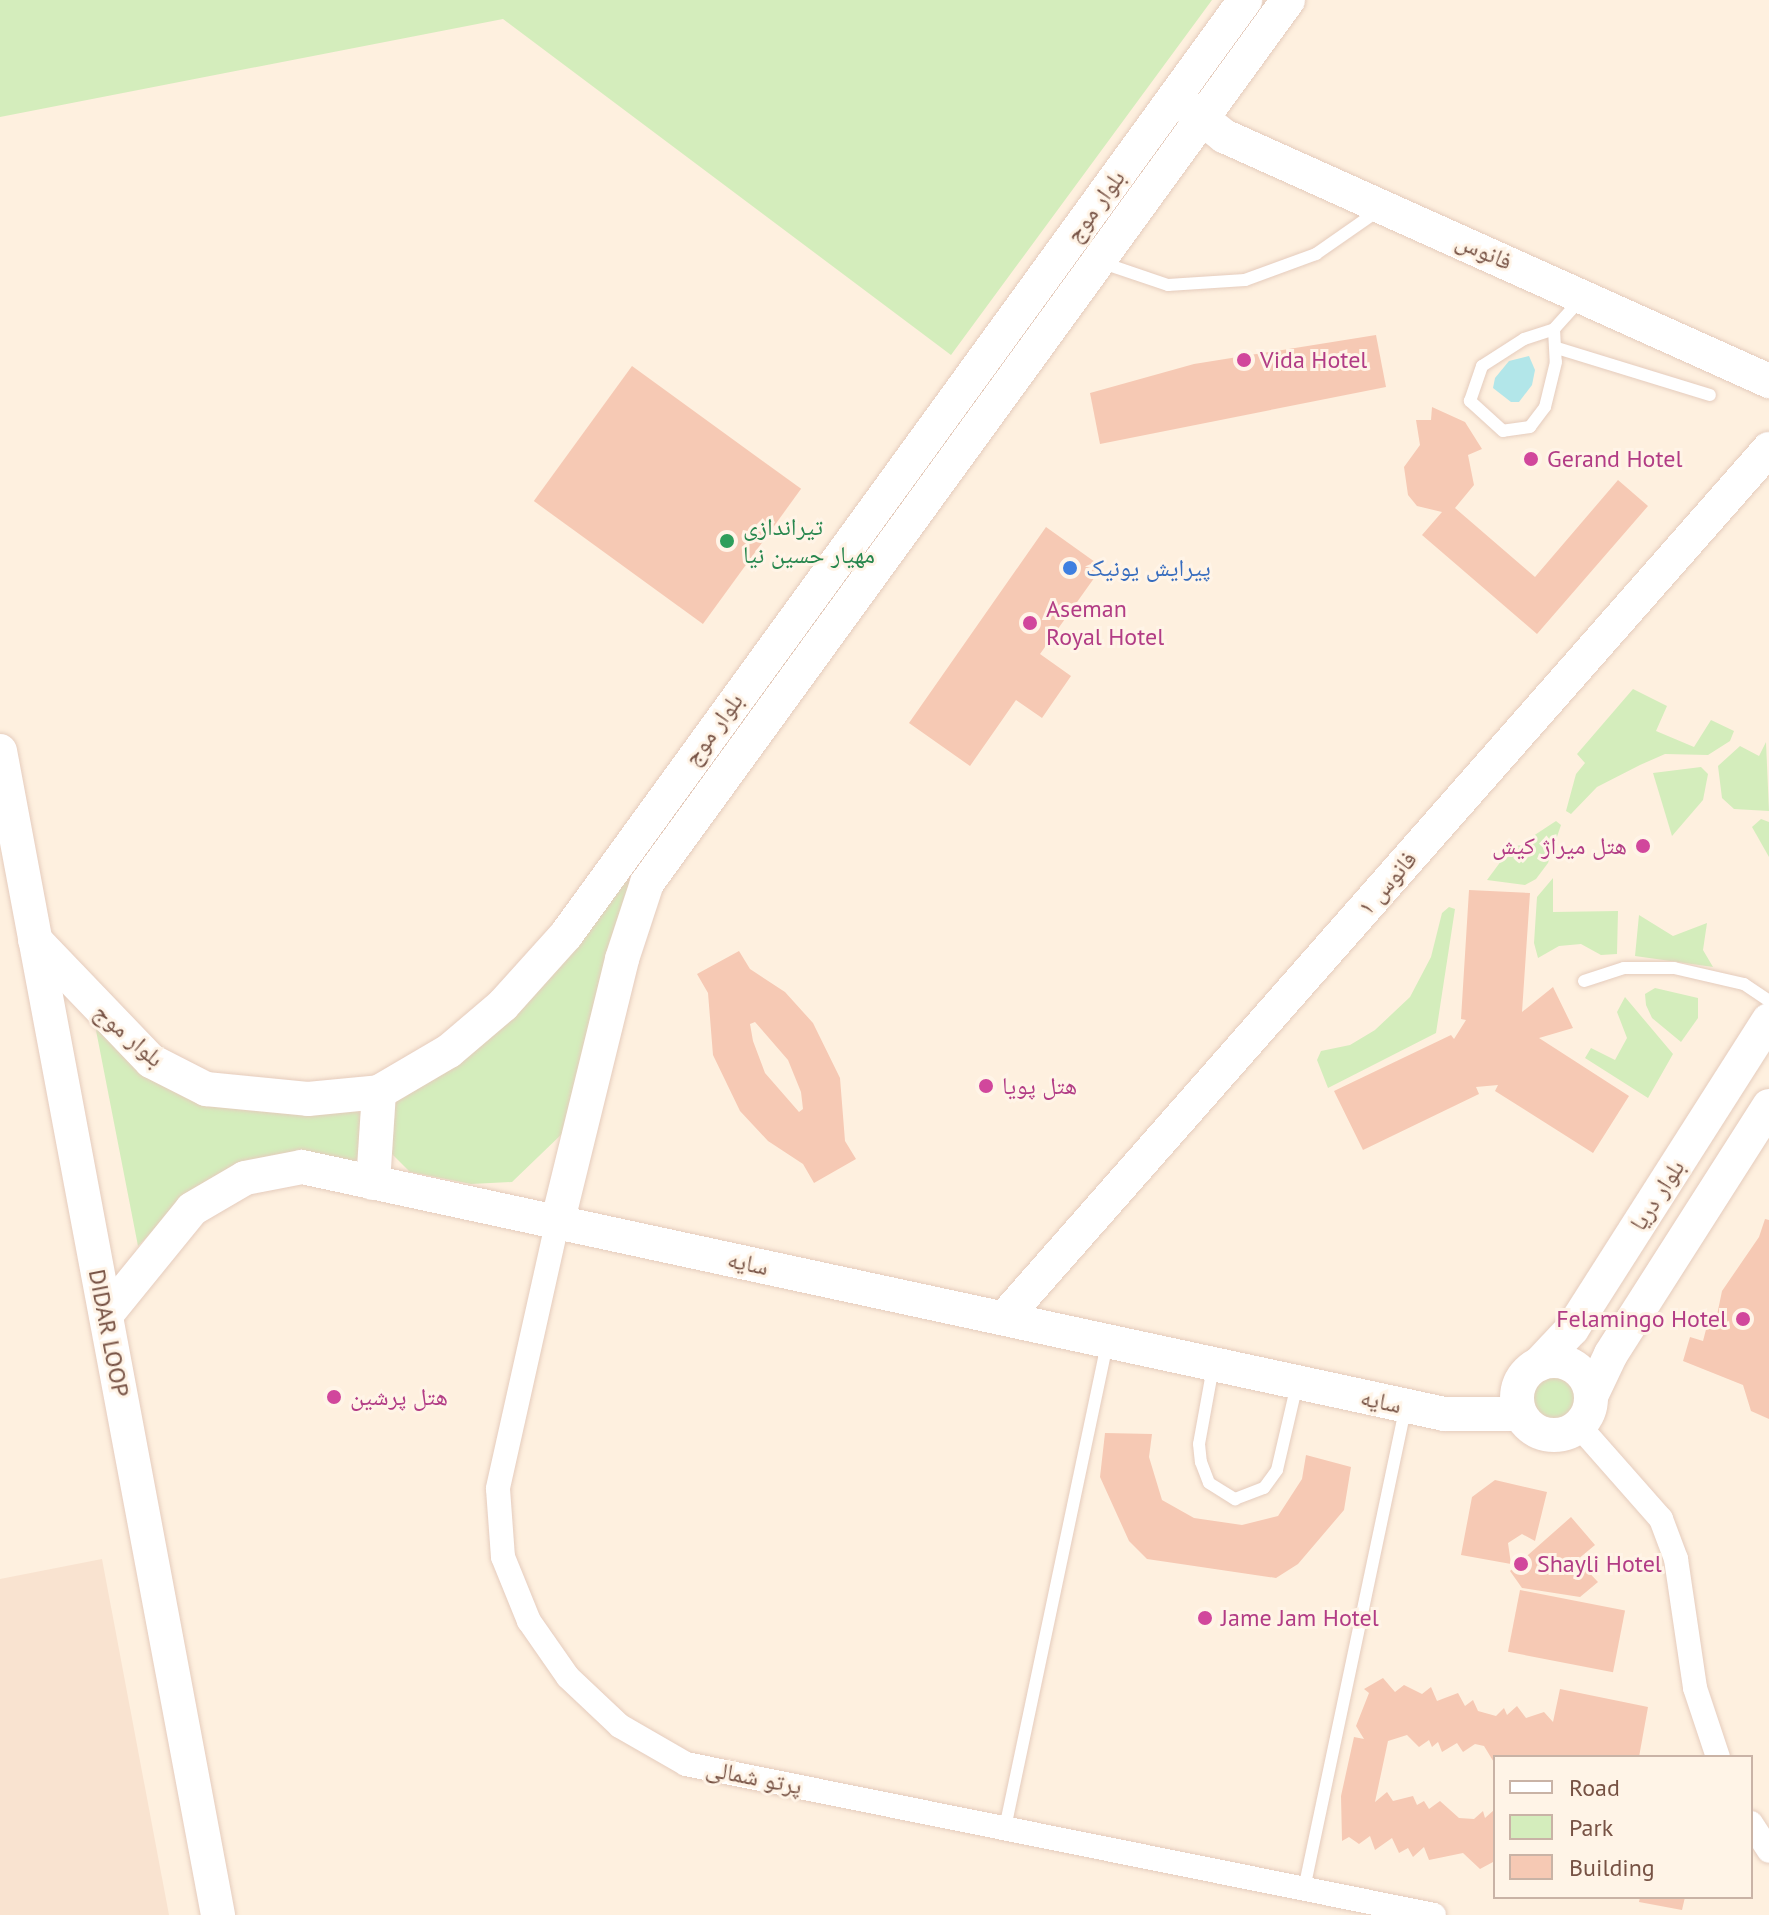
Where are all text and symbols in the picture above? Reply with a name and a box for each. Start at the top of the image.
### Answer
street label: بلوار موج [1059,164,1131,248]
street label: فانوس [1452,226,1516,276]
place label: Vida Hotel [1260,346,1367,374]
marker: Vida Hotel [1235,351,1253,369]
place label: Gerand Hotel [1547,445,1682,473]
marker: Gerand Hotel [1522,450,1540,468]
place label: تیراندازی مهیار حسین نیا [743,513,875,569]
marker: تیراندازی مهیار حسین نیا [718,532,736,550]
place label: پیرایش یونیک [1086,554,1211,582]
marker: پیرایش یونیک [1061,559,1079,577]
place label: Aseman Royal Hotel [1046,595,1164,651]
marker: Aseman Royal Hotel [1021,614,1039,632]
street label: بلوار موج [677,687,749,771]
place label: هتل میراژ کیش [1492,832,1627,860]
marker: هتل میراژ کیش [1634,837,1652,855]
street label: فانوس ۱ [1351,845,1423,921]
street label: بلوار موج [88,997,170,1073]
place label: هتل پویا [1002,1072,1077,1100]
marker: هتل پویا [977,1077,995,1095]
street label: بلوار دریا [1624,1154,1690,1236]
street label: سایه [725,1245,771,1281]
street label: DIDAR LOOP [83,1267,135,1399]
place label: Felamingo Hotel [1556,1305,1727,1333]
marker: Felamingo Hotel [1734,1310,1752,1328]
place label: هتل پرشین [350,1383,448,1411]
street label: سایه [1358,1383,1404,1419]
marker: هتل پرشین [325,1388,343,1406]
place label: Shayli Hotel [1537,1550,1662,1578]
marker: Shayli Hotel [1512,1555,1530,1573]
place label: Jame Jam Hotel [1221,1604,1379,1632]
marker: Jame Jam Hotel [1196,1609,1214,1627]
street label: پرتو شمالی [704,1754,804,1800]
legend [1493,1755,1753,1899]
text: Road [1569,1772,1620,1803]
text: Park [1569,1812,1613,1843]
text: Building [1569,1852,1655,1883]

